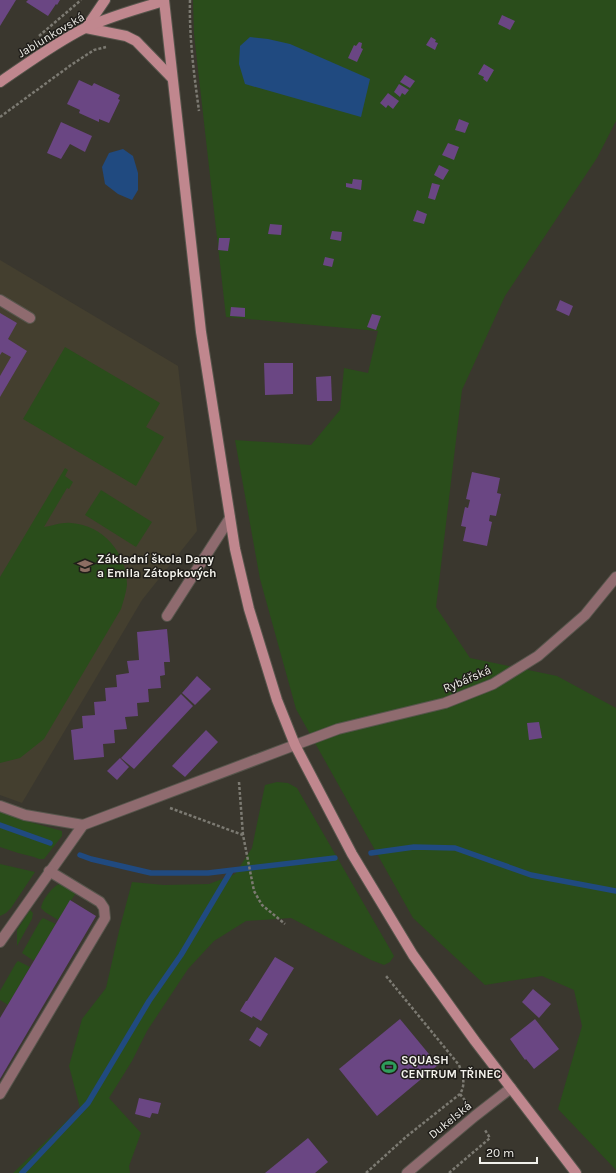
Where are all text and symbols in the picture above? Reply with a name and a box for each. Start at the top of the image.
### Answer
street label: Jablunkovská [15,10,87,60]
place label: Základní škola Dany a Emila Zátopkových [97,552,217,580]
school or university icon: Základní škola Dany a Emila Zátopkových [76,557,94,575]
street label: Rybářská [441,663,493,695]
place label: SQUASH CENTRUM TŘINEC [401,1053,502,1081]
sports icon: SQUASH CENTRUM TŘINEC [380,1058,398,1076]
street label: Dukelská [426,1098,474,1142]
scale bar [480,1139,537,1165]
text: 20 m [486,1146,514,1160]

